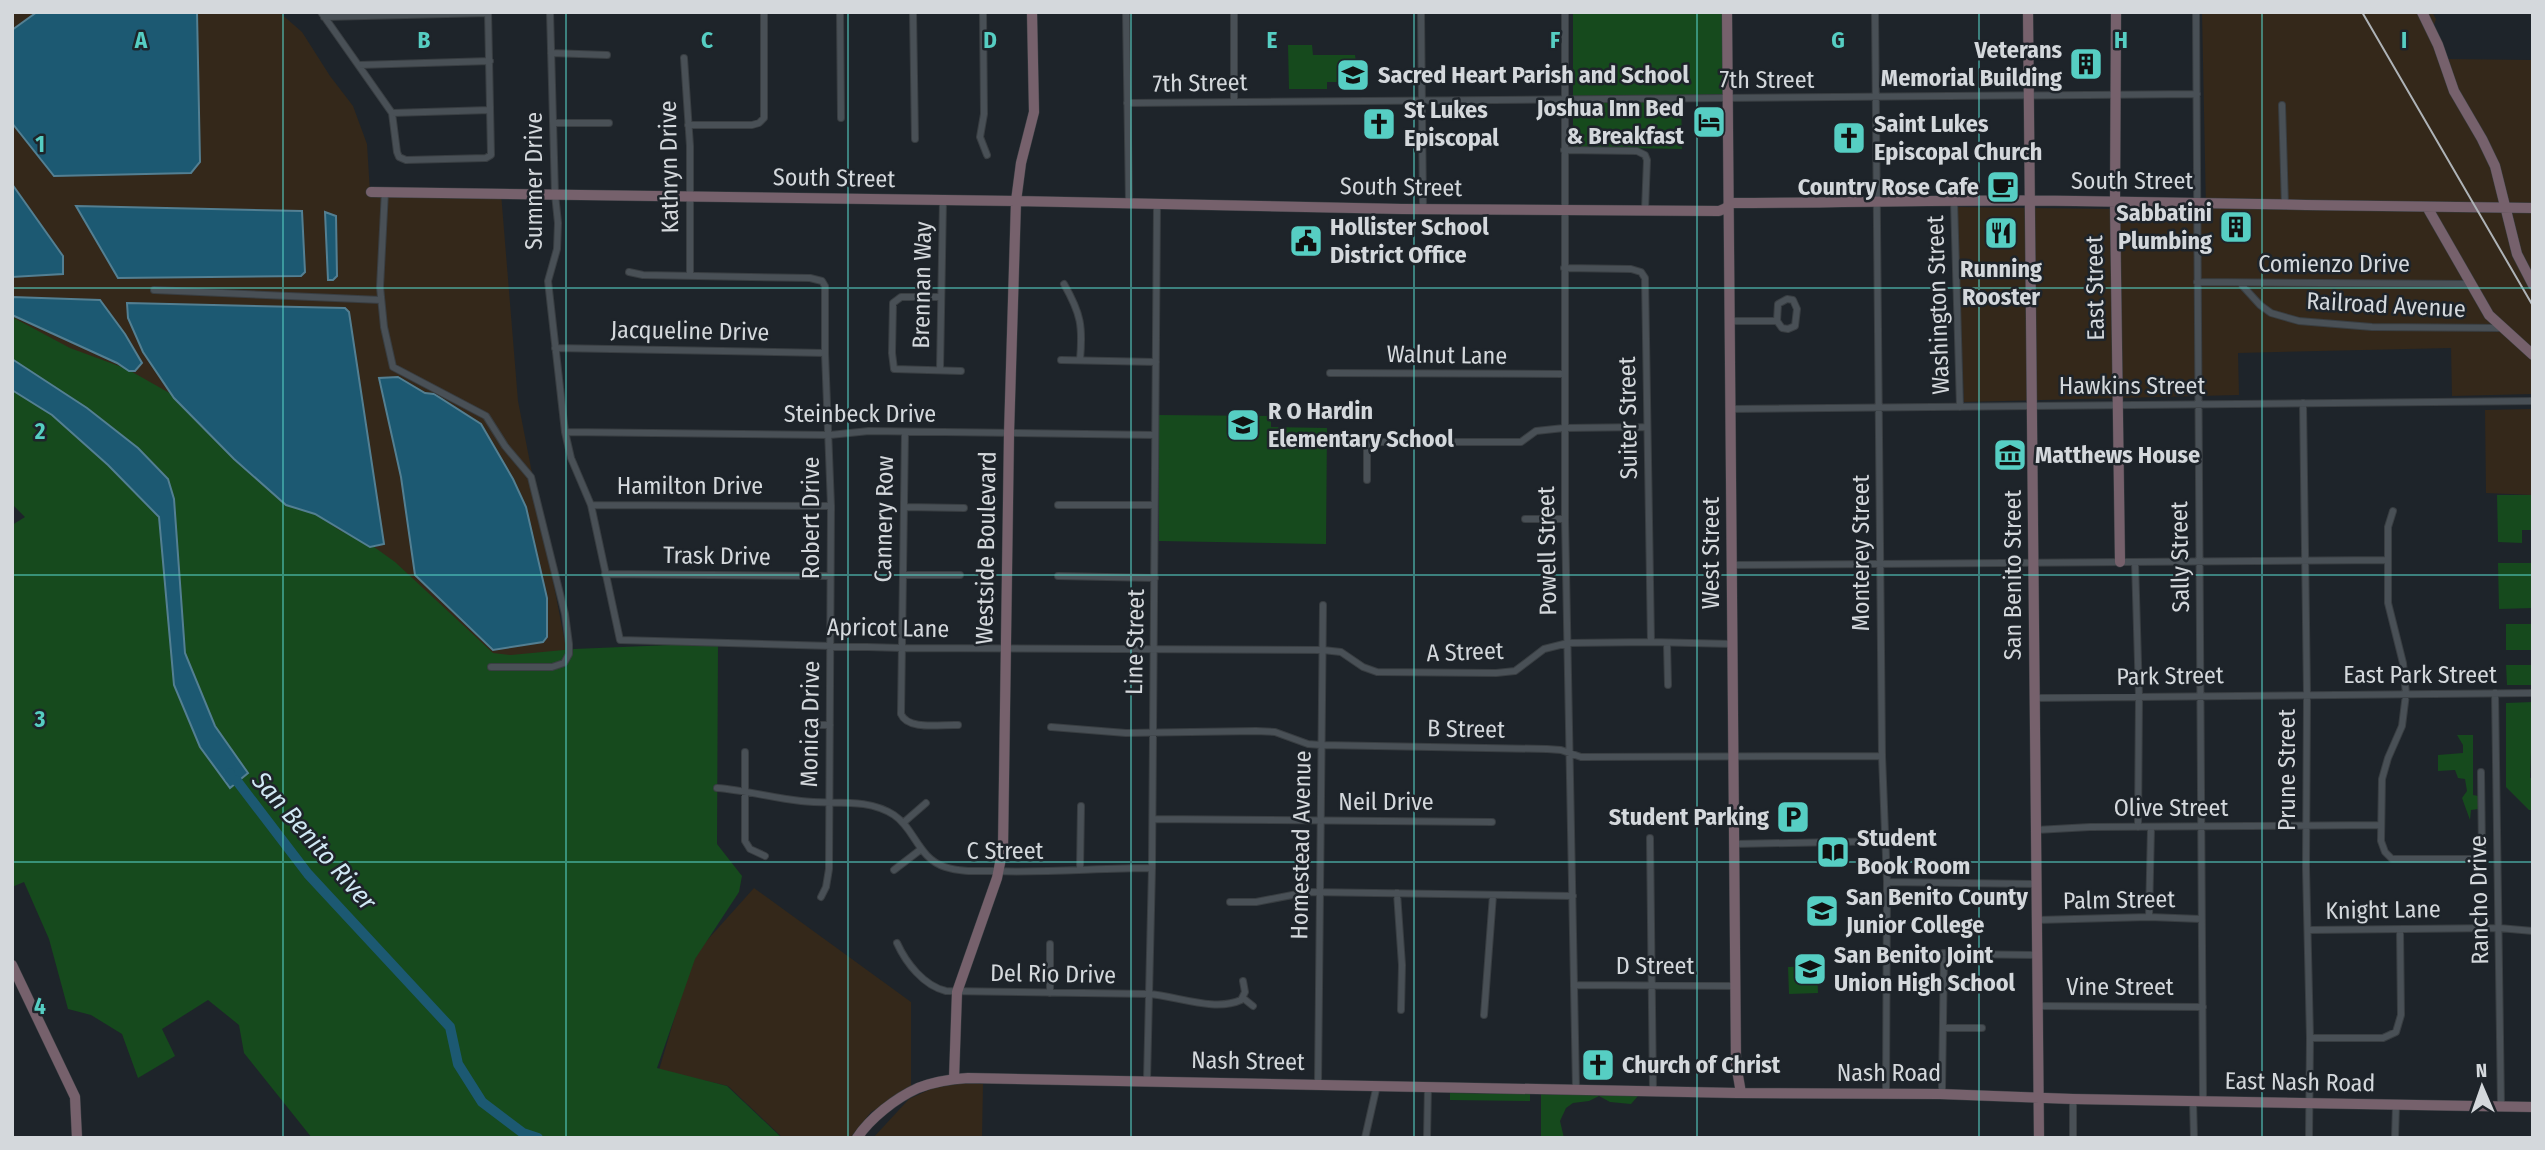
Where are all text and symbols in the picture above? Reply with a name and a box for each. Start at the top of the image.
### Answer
text: A [134,26,148,54]
text: B [418,26,431,54]
text: C [701,26,713,54]
text: D [983,26,997,54]
text: E [1267,26,1278,54]
text: F [1550,26,1560,54]
text: G [1831,26,1845,54]
text: H [2114,26,2128,54]
text: I [2401,26,2407,54]
place label: Veterans Memorial Building [1881,36,2062,92]
building icon: Veterans Memorial Building [2067,45,2105,83]
school or university icon: Sacred Heart Parish and School [1334,56,1372,94]
place label: Sacred Heart Parish and School [1378,61,1689,89]
street label: 7th Street [1720,66,1815,94]
street label: 7th Street [1152,68,1248,98]
place label: Joshua Inn Bed & Breakfast [1535,94,1685,150]
place label: St Lukes Episcopal [1404,96,1499,152]
street label: Kathryn Drive [654,100,684,234]
hotel icon: Joshua Inn Bed & Breakfast [1690,103,1728,141]
church icon: St Lukes Episcopal [1360,105,1398,143]
place label: Saint Lukes Episcopal Church [1874,110,2042,166]
street label: Summer Drive [520,112,548,250]
church icon: Saint Lukes Episcopal Church [1830,119,1868,157]
text: 1 [35,130,45,158]
street label: South Street [773,163,896,193]
street label: South Street [2071,167,2193,195]
cafe icon: Country Rose Cafe [1984,168,2022,206]
street label: South Street [1340,172,1463,202]
place label: Country Rose Cafe [1798,173,1979,201]
place label: Sabbatini Plumbing [2116,199,2212,255]
building icon: Sabbatini Plumbing [2217,208,2255,246]
place label: Hollister School District Office [1330,213,1489,269]
restaurant icon: Running Rooster [1982,214,2020,252]
street label: Washington Street [1921,215,1955,395]
street label: Brennan Way [907,221,937,349]
public building icon: Hollister School District Office [1287,222,1325,260]
street label: East Street [2080,235,2110,341]
street label: Comienzo Drive [2258,250,2410,278]
place label: Running Rooster [1960,255,2042,311]
street label: Railroad Avenue [2306,287,2466,323]
street label: Jacqueline Drive [610,316,770,346]
street label: Walnut Lane [1386,340,1508,370]
street label: Suiter Street [1613,356,1643,480]
street label: Hawkins Street [2059,372,2205,400]
place label: R O Hardin Elementary School [1268,397,1454,453]
street label: Steinbeck Drive [784,400,936,428]
school or university icon: R O Hardin Elementary School [1224,406,1262,444]
text: 2 [34,417,46,445]
museum icon: Matthews House [1991,436,2029,474]
place label: Matthews House [2035,441,2200,469]
street label: Westside Boulevard [970,451,1002,645]
street label: Cannery Row [869,455,899,583]
street label: Robert Drive [797,457,825,579]
street label: Hamilton Drive [617,472,763,500]
street label: Monterey Street [1847,475,1875,631]
street label: Powell Street [1532,486,1562,616]
street label: San Benito Street [1999,490,2027,660]
street label: West Street [1697,497,1725,609]
street label: Sally Street [2165,501,2195,613]
street label: Trask Drive [663,541,771,571]
street label: Line Street [1120,589,1150,695]
street label: Apricot Lane [827,613,949,643]
street label: A Street [1426,637,1504,667]
street label: Monica Drive [795,660,825,788]
street label: Park Street [2116,661,2224,691]
street label: East Park Street [2343,661,2497,689]
text: 3 [34,705,46,733]
street label: Prune Street [2273,709,2301,831]
street label: B Street [1427,714,1505,744]
street label: Homestead Avenue [1285,750,1317,940]
water label: San Benito River [245,765,383,917]
street label: Neil Drive [1338,788,1434,816]
street label: Olive Street [2114,794,2228,822]
parking icon: Student Parking [1774,798,1812,836]
place label: Student Parking [1609,803,1769,831]
place label: Student Book Room [1857,824,1970,880]
library icon: Student Book Room [1814,833,1852,871]
street label: Rancho Drive [2464,835,2494,965]
street label: C Street [967,837,1044,865]
place label: San Benito County Junior College [1845,883,2028,939]
street label: Palm Street [2063,885,2176,915]
school or university icon: San Benito County Junior College [1803,892,1841,930]
street label: Knight Lane [2325,895,2441,925]
place label: San Benito Joint Union High School [1834,941,2016,997]
school or university icon: San Benito Joint Union High School [1791,950,1829,988]
street label: D Street [1616,952,1694,980]
street label: Del Rio Drive [990,959,1116,989]
street label: Vine Street [2066,973,2174,1001]
text: 4 [34,992,46,1020]
street label: Nash Street [1191,1046,1305,1076]
church icon: Church of Christ [1579,1046,1617,1084]
place label: Church of Christ [1622,1051,1781,1079]
north arrow [2447,1052,2517,1122]
street label: Nash Road [1837,1059,1941,1087]
text: N [2475,1059,2488,1082]
street label: East Nash Road [2224,1067,2376,1097]

